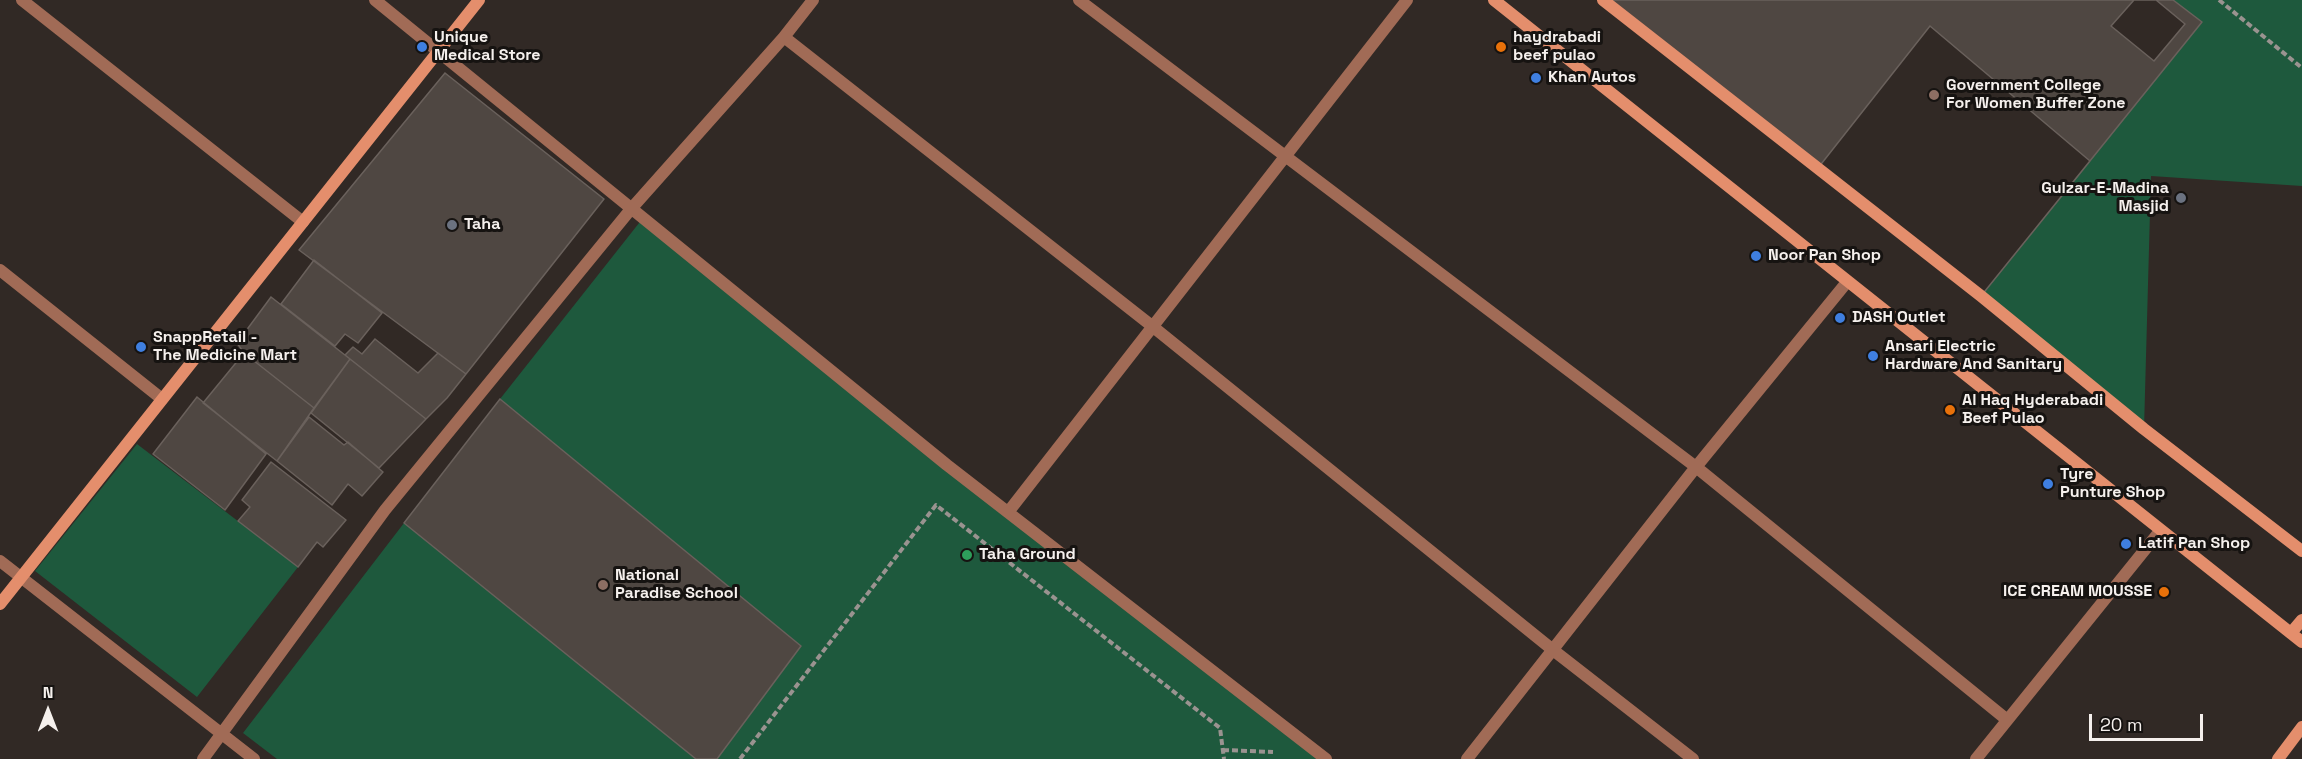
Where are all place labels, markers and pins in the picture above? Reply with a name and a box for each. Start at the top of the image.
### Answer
place label: Unique Medical Store [434,28,541,66]
place label: haydrabadi beef pulao [1513,28,1601,66]
marker: Unique Medical Store [415,40,429,54]
marker: haydrabadi beef pulao [1494,40,1508,54]
place label: Khan Autos [1548,68,1636,88]
marker: Khan Autos [1529,71,1543,85]
place label: Government College For Women Buffer Zone [1946,76,2126,114]
marker: Government College For Women Buffer Zone [1927,88,1941,102]
place label: Gulzar-E-Madina Masjid [2041,179,2169,217]
marker: Gulzar-E-Madina Masjid [2174,191,2188,205]
place label: Taha [464,215,500,235]
marker: Taha [445,218,459,232]
place label: Noor Pan Shop [1768,246,1881,266]
marker: Noor Pan Shop [1749,249,1763,263]
place label: DASH Outlet [1852,308,1945,328]
marker: DASH Outlet [1833,311,1847,325]
place label: SnappRetail - The Medicine Mart [153,328,297,366]
place label: Ansari Electric Hardware And Sanitary [1885,337,2062,375]
marker: SnappRetail - The Medicine Mart [134,340,148,354]
marker: Ansari Electric Hardware And Sanitary [1866,349,1880,363]
place label: Al Haq Hyderabadi Beef Pulao [1962,391,2103,429]
marker: Al Haq Hyderabadi Beef Pulao [1943,403,1957,417]
place label: Tyre Punture Shop [2060,465,2165,503]
marker: Tyre Punture Shop [2041,477,2055,491]
place label: Latif Pan Shop [2138,534,2250,554]
marker: Latif Pan Shop [2119,537,2133,551]
place label: Taha Ground [979,545,1076,565]
marker: Taha Ground [960,548,974,562]
place label: National Paradise School [615,566,738,604]
marker: National Paradise School [596,578,610,592]
place label: ICE CREAM MOUSSE [2003,582,2152,602]
marker: ICE CREAM MOUSSE [2157,585,2171,599]

